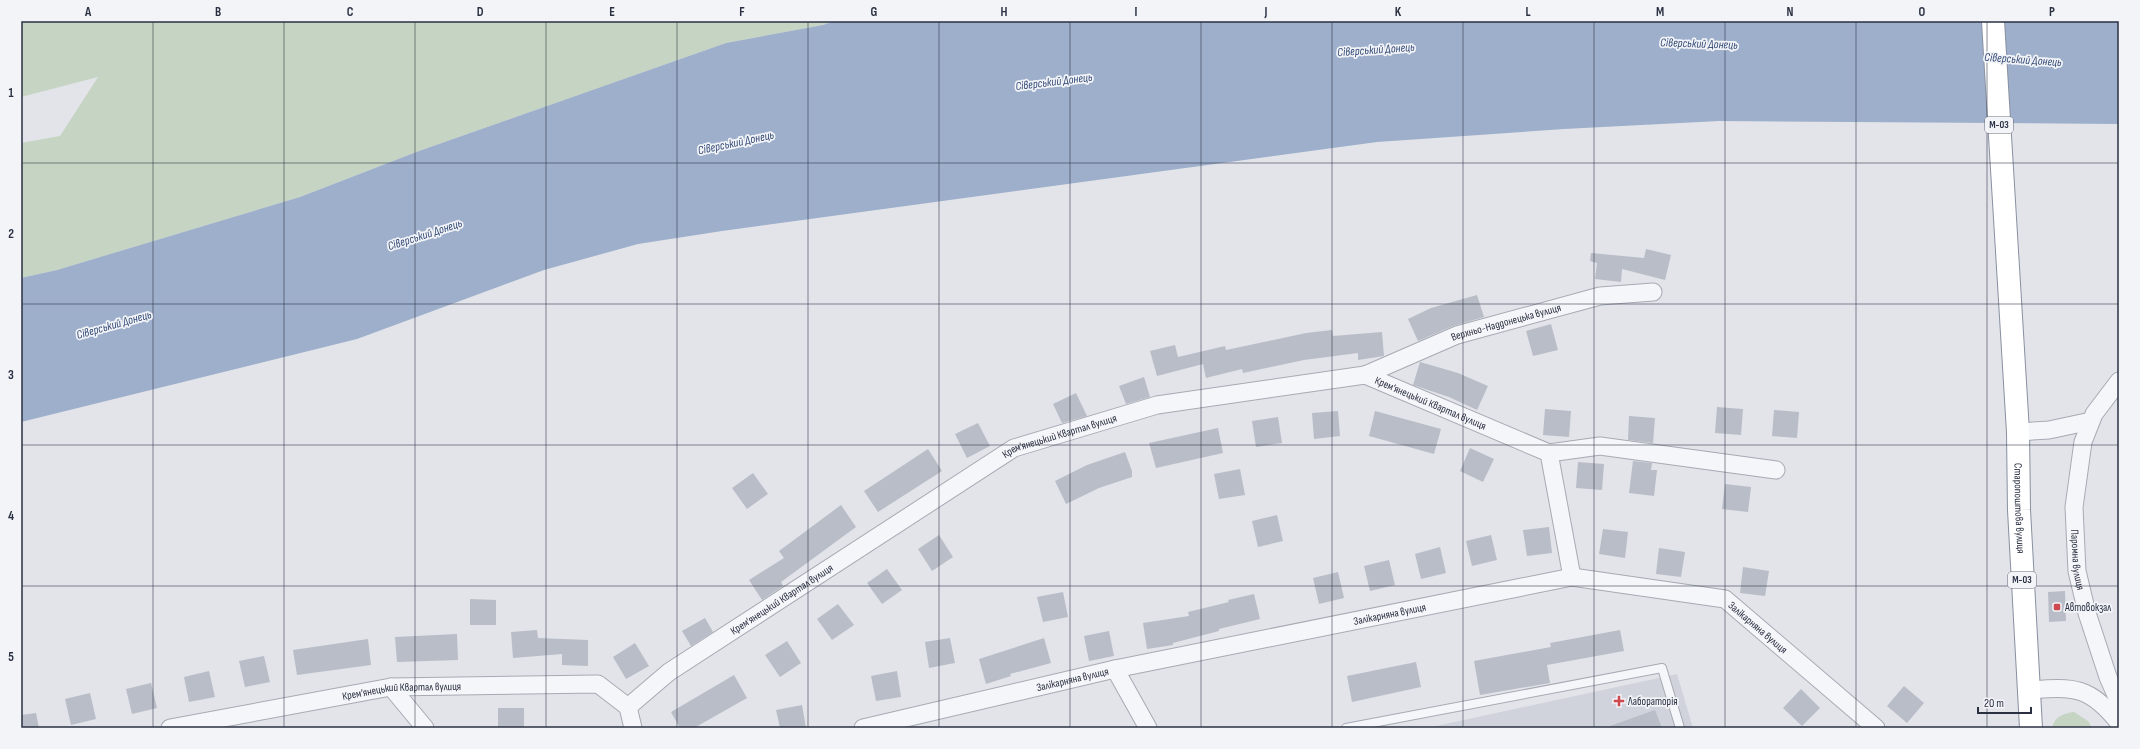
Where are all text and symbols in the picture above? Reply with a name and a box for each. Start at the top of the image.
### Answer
text: A [84,4,92,20]
text: B [215,4,221,20]
text: C [347,4,354,20]
text: D [477,4,484,20]
text: E [609,4,615,20]
text: F [739,4,745,20]
text: G [871,4,878,20]
text: H [1001,4,1008,20]
text: I [1135,4,1138,20]
text: J [1264,4,1268,20]
text: K [1395,4,1402,20]
text: L [1525,4,1531,20]
text: M [1656,4,1664,20]
text: N [1787,4,1794,20]
text: O [1919,4,1926,20]
text: P [2049,4,2055,20]
water label: Сіверський Донець [1660,35,1738,53]
water label: Сіверський Донець [1337,40,1416,60]
water label: Сіверський Донець [1984,50,2063,70]
water label: Сіверський Донець [1015,70,1094,94]
text: 1 [8,85,14,101]
road number: М-03 [1985,117,2013,133]
water label: Сіверський Донець [696,128,776,158]
water label: Сіверський Донець [386,216,465,254]
text: 2 [8,226,14,242]
street label: Верхньо-Наддонецька вулиця [1449,300,1562,343]
water label: Сіверський Донець [75,307,154,343]
text: 3 [8,367,14,383]
street label: Крем’янецький Квартал вулиця [1373,373,1488,432]
street label: Крем’янецький Квартал вулиця [999,411,1118,461]
street label: Старопоштова вулиця [2012,463,2028,554]
text: 4 [8,508,14,524]
street label: Паромна вулиця [2069,529,2088,591]
street label: Крем’янецький Квартал вулиця [728,561,835,637]
road number: М-03 [2008,572,2036,588]
street label: Залікарняна вулиця [1726,598,1790,656]
street label: Залікарняна вулиця [1352,600,1427,627]
place label: Автовокзал [2064,601,2111,614]
marker: Автовокзал [2052,602,2062,612]
text: 5 [8,649,14,665]
street label: Залікарняна вулиця [1035,664,1110,694]
street label: Крем’янецький Квартал вулиця [341,679,461,702]
scale bar [1978,689,2031,715]
marker: Лабораторія [1613,695,1625,707]
place label: Лабораторія [1627,695,1678,708]
text: 20 m [1984,696,2004,711]

